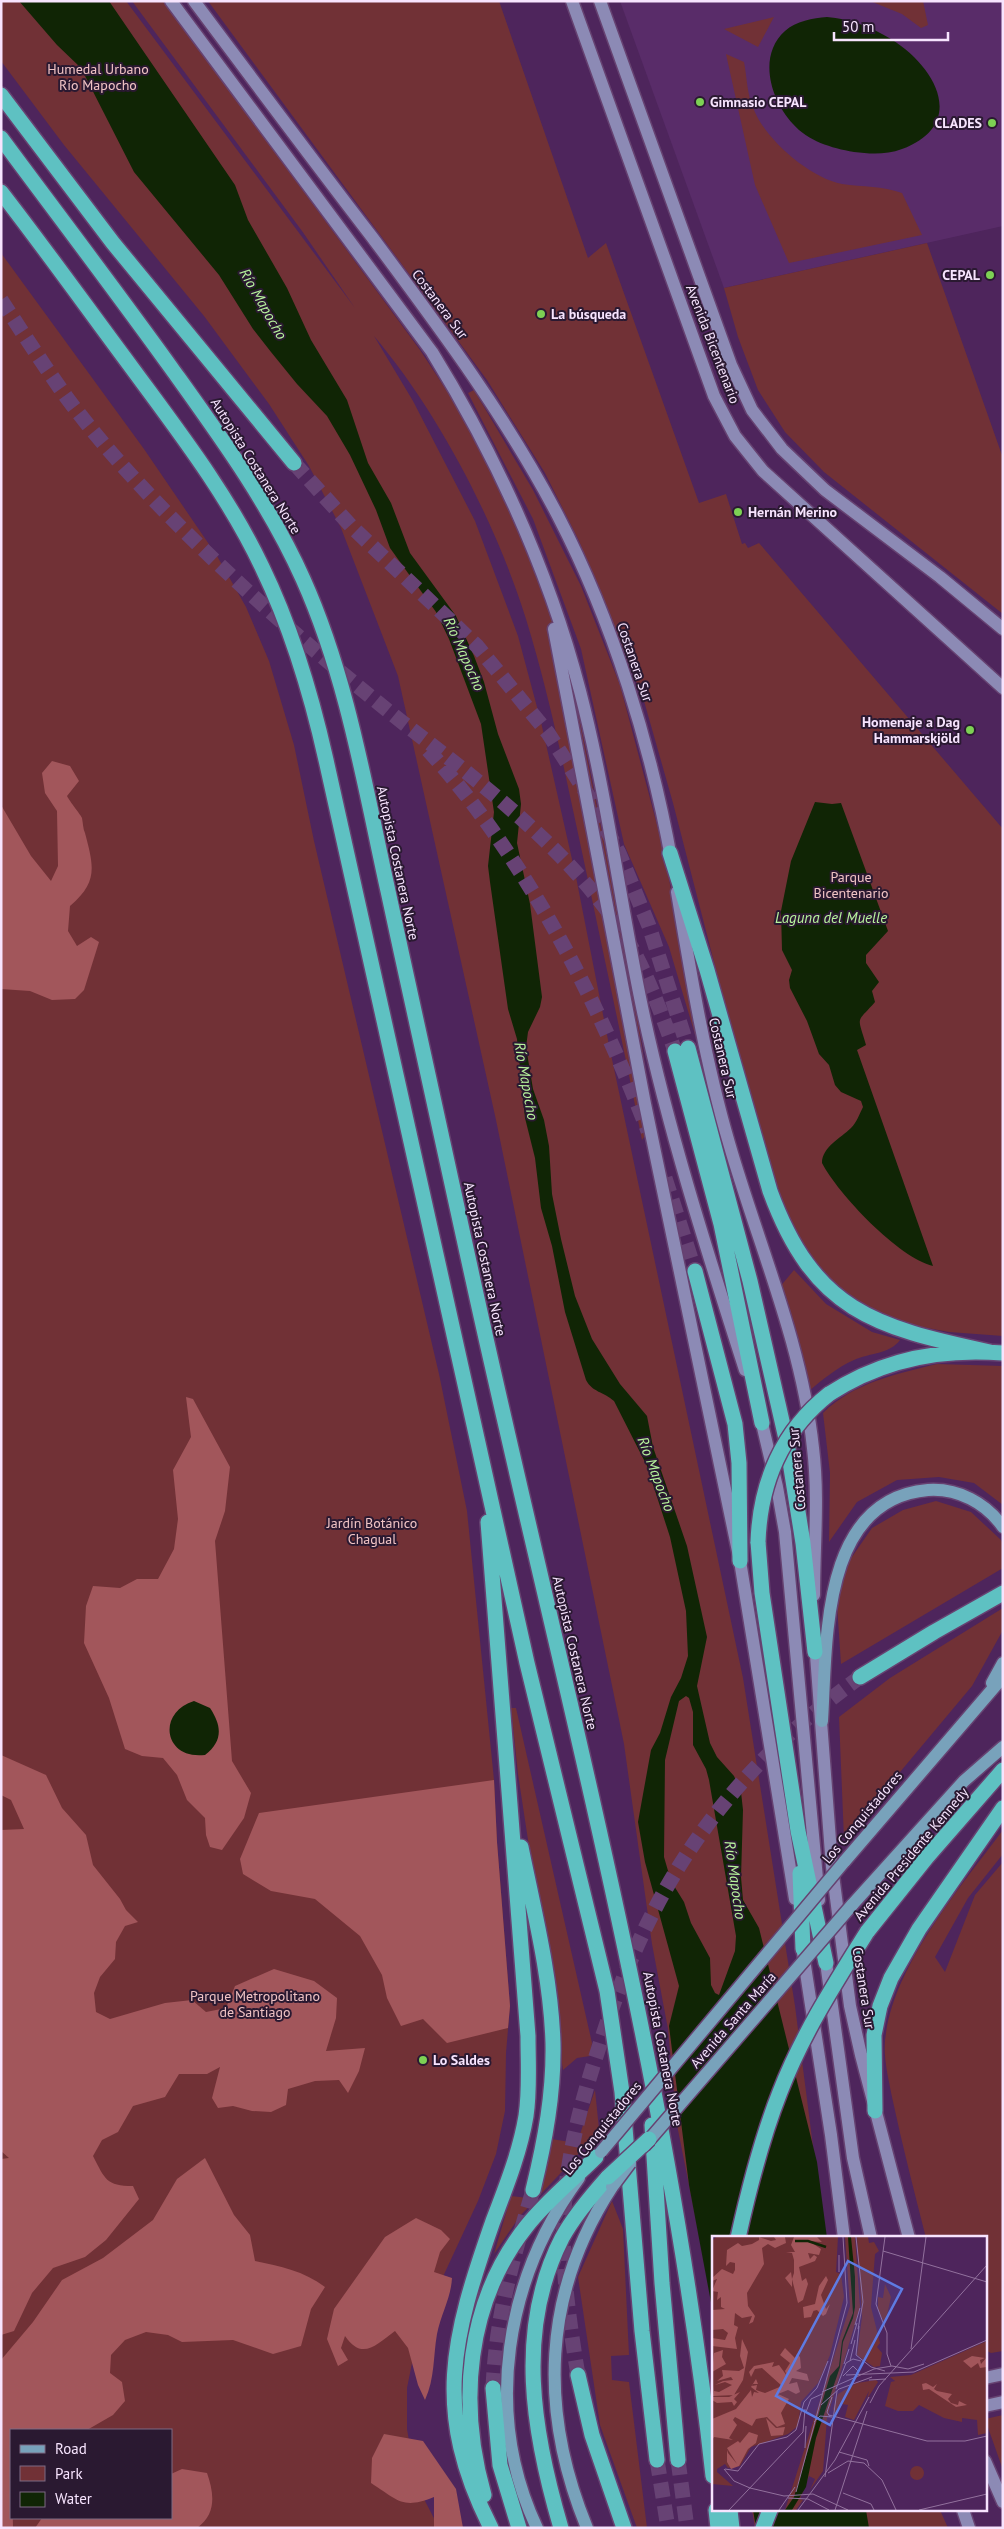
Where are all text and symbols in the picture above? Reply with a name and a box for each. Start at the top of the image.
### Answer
scale bar [834,10,948,42]
text: 50 m [842,17,875,36]
park label: Humedal Urbano Río Mapocho [47,60,149,94]
place label: Gimnasio CEPAL [710,93,807,111]
marker: Gimnasio CEPAL [694,96,706,108]
place label: CLADES [935,114,982,132]
marker: CLADES [986,117,998,129]
water label: Río Mapocho [235,265,291,343]
street label: Costanera Sur [408,266,472,343]
place label: CEPAL [942,266,981,284]
marker: CEPAL [984,269,996,281]
street label: Avenida Bicentenario [682,282,744,406]
place label: La búsqueda [551,305,626,323]
marker: La búsqueda [535,308,547,320]
street label: Autopista Costanera Norte [207,395,305,537]
place label: Hernán Merino [748,503,838,521]
marker: Hernán Merino [732,506,744,518]
water label: Río Mapocho [440,614,489,694]
street label: Costanera Sur [613,620,657,704]
place label: Homenaje a Dag Hammarskjöld [862,713,960,747]
marker: Homenaje a Dag Hammarskjöld [964,724,976,736]
street label: Autopista Costanera Norte [373,784,423,942]
park label: Parque Bicentenario [813,868,889,902]
water label: Laguna del Muelle [775,908,887,927]
street label: Costanera Sur [705,1016,741,1100]
water label: Río Mapocho [510,1040,543,1121]
street label: Autopista Costanera Norte [460,1180,510,1338]
street label: Costanera Sur [784,1427,810,1511]
water label: Río Mapocho [633,1434,680,1514]
park label: Jardín Botánico Chagual [326,1514,417,1548]
street label: Autopista Costanera Norte [549,1574,601,1732]
street label: Los Conquistadores [818,1767,906,1867]
street label: Avenida Presidente Kennedy [850,1783,973,1925]
water label: Río Mapocho [721,1839,750,1920]
street label: Costanera Sur [849,1946,879,2030]
street label: Avenida Santa María [686,1968,780,2072]
street label: Autopista Costanera Norte [639,1970,687,2128]
park label: Parque Metropolitano de Santiago [190,1987,320,2021]
place label: Lo Saldes [433,2051,490,2069]
marker: Lo Saldes [417,2054,429,2066]
street label: Los Conquistadores [559,2077,645,2179]
inset map [712,2236,986,2512]
legend [10,2429,172,2519]
text: Road [55,2439,87,2458]
text: Park [55,2464,83,2483]
text: Water [55,2489,92,2508]

